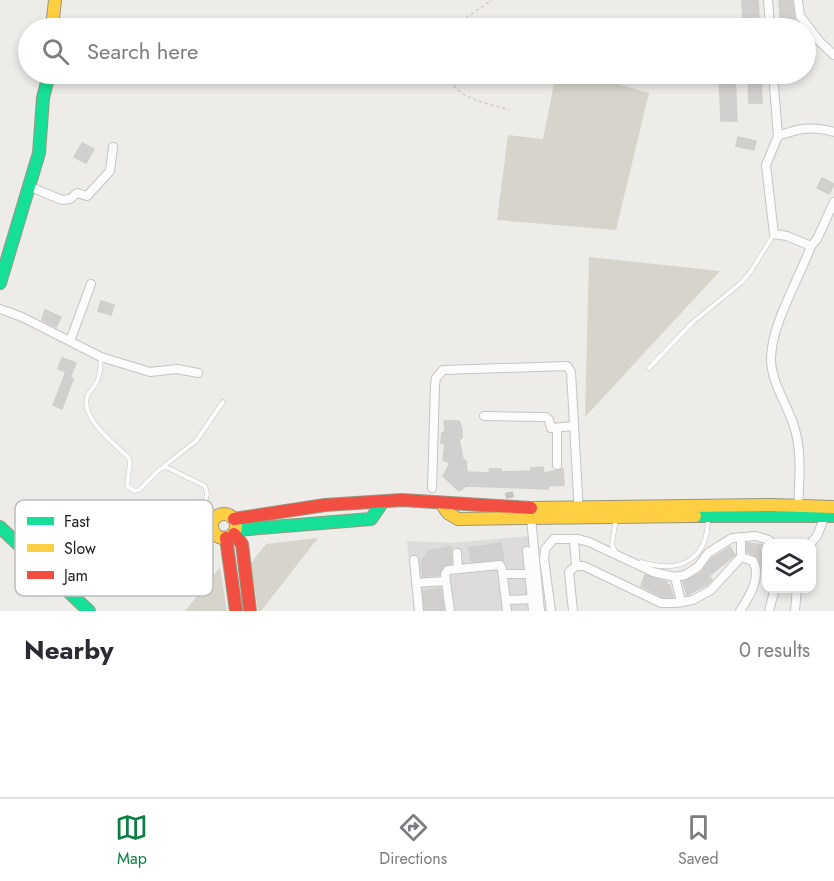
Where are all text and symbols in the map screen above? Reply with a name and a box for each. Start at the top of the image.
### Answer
search box [18,18,816,84]
icon: search [39,35,72,68]
text: Search here [87,35,198,67]
legend [15,500,213,596]
text: Fast [64,510,90,533]
text: Slow [64,537,96,560]
map controls [762,539,816,593]
button: layers [762,539,816,593]
text: Jam [62,564,88,587]
text: Nearby [24,631,113,669]
text: 0 results [739,636,810,665]
tab: Map [115,811,148,870]
tab: Directions [379,811,447,870]
tab: Saved [678,811,719,870]

